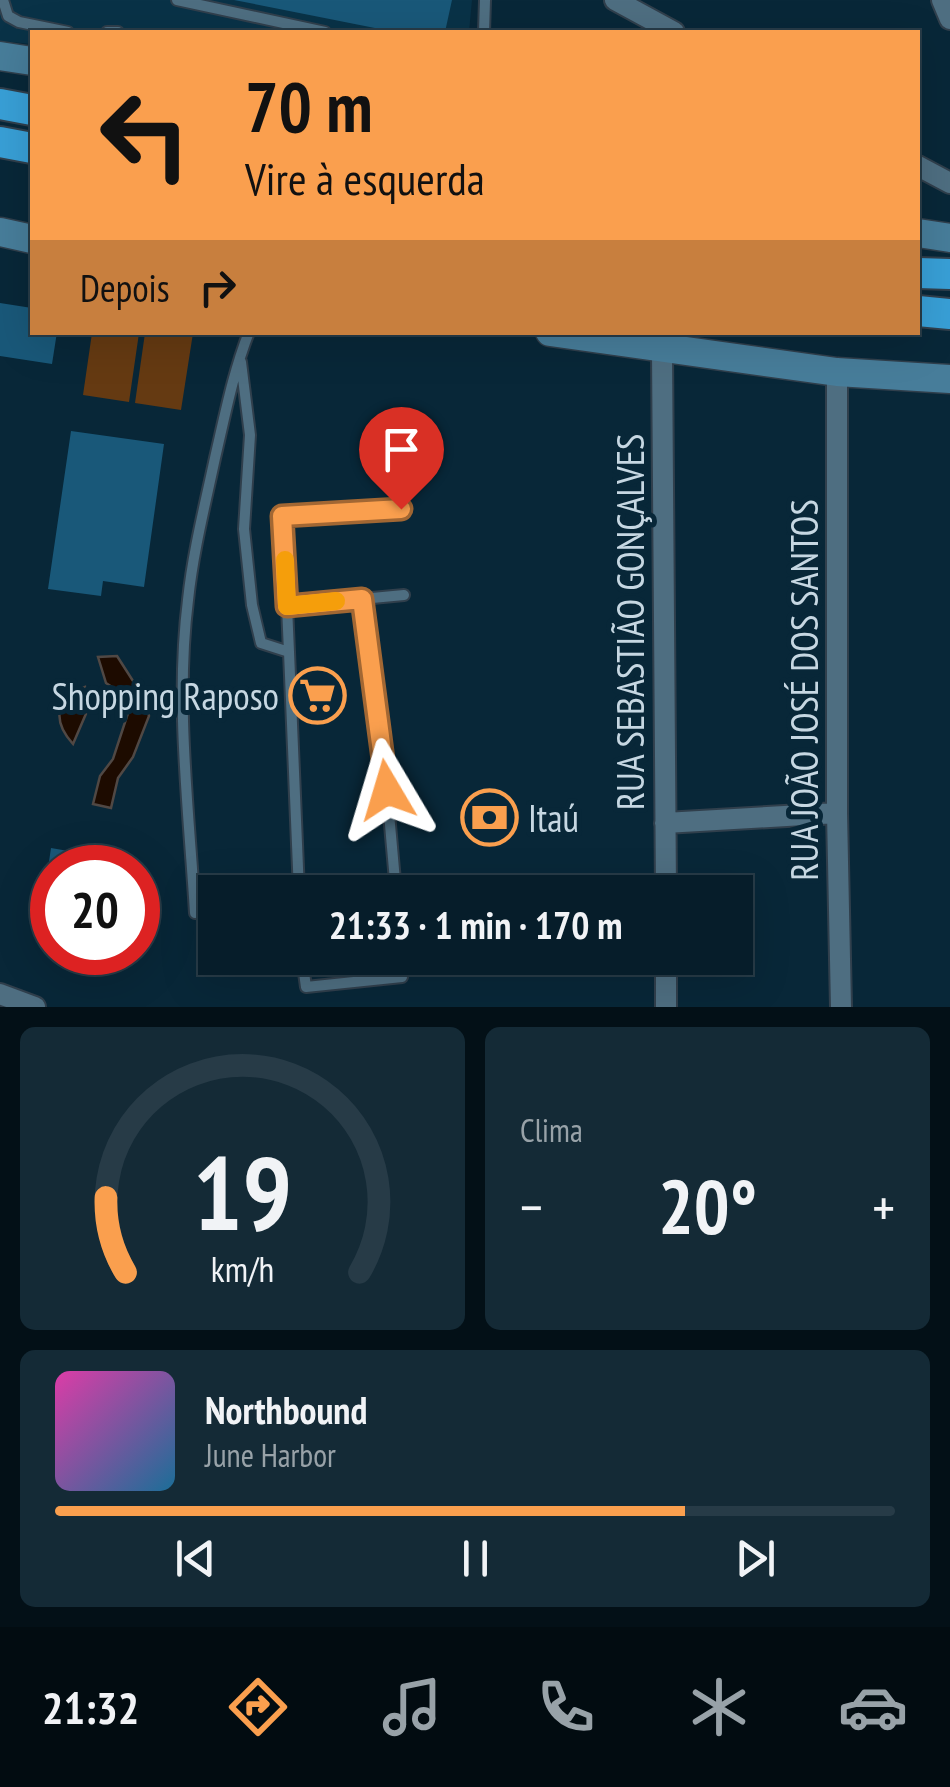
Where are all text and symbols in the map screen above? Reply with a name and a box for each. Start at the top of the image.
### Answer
text: 70 m [245,61,373,151]
icon: left [80,70,210,200]
text: Vire à esquerda [245,149,485,207]
icon: right [190,260,245,315]
text: Depois [80,263,170,312]
pin [359,407,444,510]
icon: arrive [374,422,429,477]
street label: RUA SEBASTIÃO GONÇALVES [605,434,654,810]
street label: RUA JOÃO JOSÉ DOS SANTOS [779,499,828,881]
supermarket icon: Shopping Raposo [288,665,348,725]
place label: Shopping Raposo [51,671,279,720]
position arrow [335,738,439,842]
bank icon: Itaú [459,787,519,847]
place label: Itaú [528,793,579,842]
speed limit sign: 20 [30,845,160,975]
text: 21:33 · 1 min · 170 m [329,900,622,949]
text: Clima [520,1109,583,1151]
text: 19 [193,1124,292,1259]
text: 20° [658,1158,757,1255]
text: − [520,1171,543,1242]
text: + [872,1171,895,1242]
text: km/h [211,1246,274,1292]
text: Northbound [205,1385,367,1434]
text: June Harbor [205,1434,336,1476]
icon: previous [168,1531,223,1586]
icon: pause [448,1531,503,1586]
icon: next [728,1531,783,1586]
icon: directions [223,1672,293,1742]
icon: music [377,1672,447,1742]
icon: phone [531,1672,601,1742]
icon: climate [684,1672,754,1742]
icon: car [838,1672,908,1742]
text: 21:32 [42,1678,139,1736]

